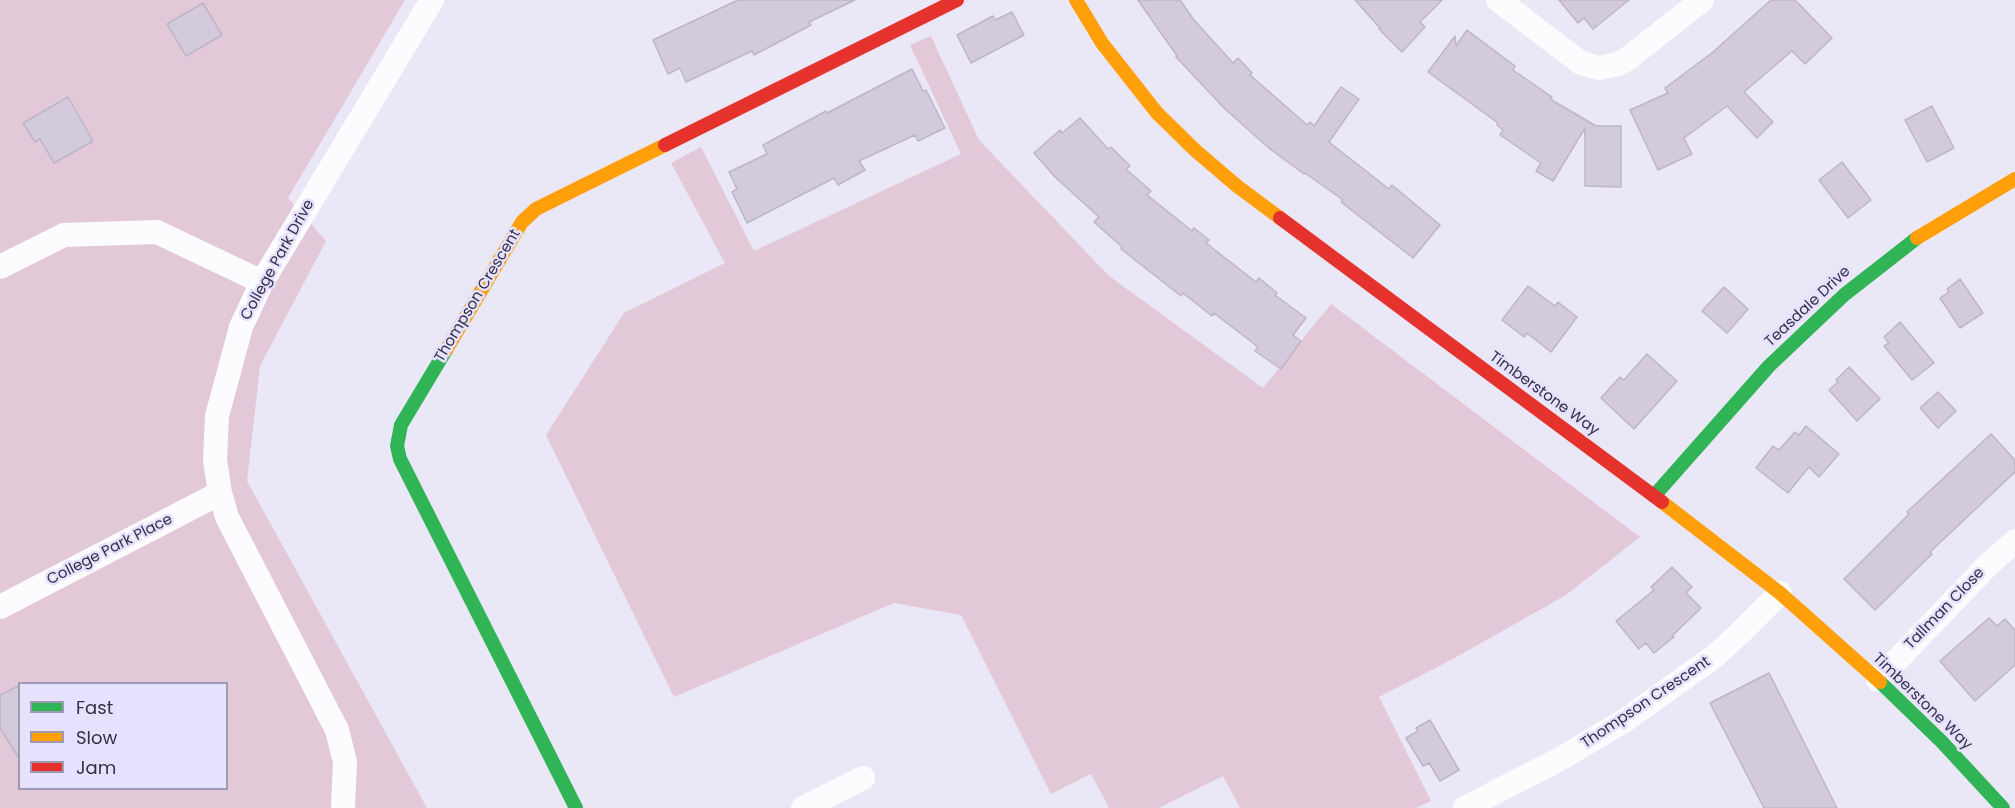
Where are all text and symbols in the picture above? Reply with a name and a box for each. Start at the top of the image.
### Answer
street label: College Park Drive [237,197,319,323]
street label: Thompson Crescent [431,226,525,366]
street label: Teasdale Drive [1762,263,1854,351]
street label: Timberstone Way [1486,348,1602,440]
street label: College Park Place [44,511,176,589]
street label: Tallman Close [1901,564,1989,654]
street label: Timberstone Way [1869,650,1975,754]
street label: Thompson Crescent [1578,653,1714,753]
legend [18,682,228,790]
text: Fast [76,695,113,720]
text: Slow [76,725,117,750]
text: Jam [76,755,116,780]

